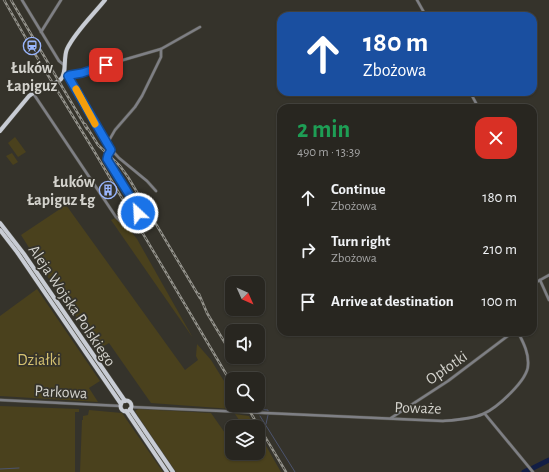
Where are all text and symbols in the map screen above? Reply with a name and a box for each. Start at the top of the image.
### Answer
icon: ahead [297,28,349,80]
text: 180 m [363,29,428,57]
station icon: Łuków Łapiguz [22,36,42,56]
pin [89,48,123,82]
icon: arrive [95,54,117,76]
place label: Łuków Łapiguz [6,60,57,94]
text: Zbożowa [363,62,426,80]
button: close [475,117,517,159]
text: 2 min [297,118,350,142]
text: 490 m · 13:39 [297,146,360,159]
place label: Łuków Łapiguz Łg [26,174,96,208]
building icon: Łuków Łapiguz Łg [98,180,118,200]
text: Continue [331,182,386,197]
icon: ahead [297,187,319,209]
text: 180 m [482,190,517,205]
position arrow [117,192,159,234]
text: Zbożowa [331,200,377,213]
text: Turn right [331,234,390,249]
icon: right [297,239,319,261]
street label: Aleja Wojska Polskiego [25,242,119,370]
text: 210 m [483,242,517,257]
text: Zbożowa [331,252,377,265]
north arrow [225,276,265,316]
map controls [225,276,265,460]
icon: arrive [297,291,319,313]
text: Arrive at destination [331,294,454,309]
text: 100 m [482,294,517,309]
button: sound [225,324,265,364]
street label: Opłotki [423,348,470,388]
park label: Działki [17,352,61,368]
button: search [225,372,265,412]
street label: Parkowa [34,383,88,401]
street label: Poważe [394,399,442,417]
button: layers [225,420,265,460]

